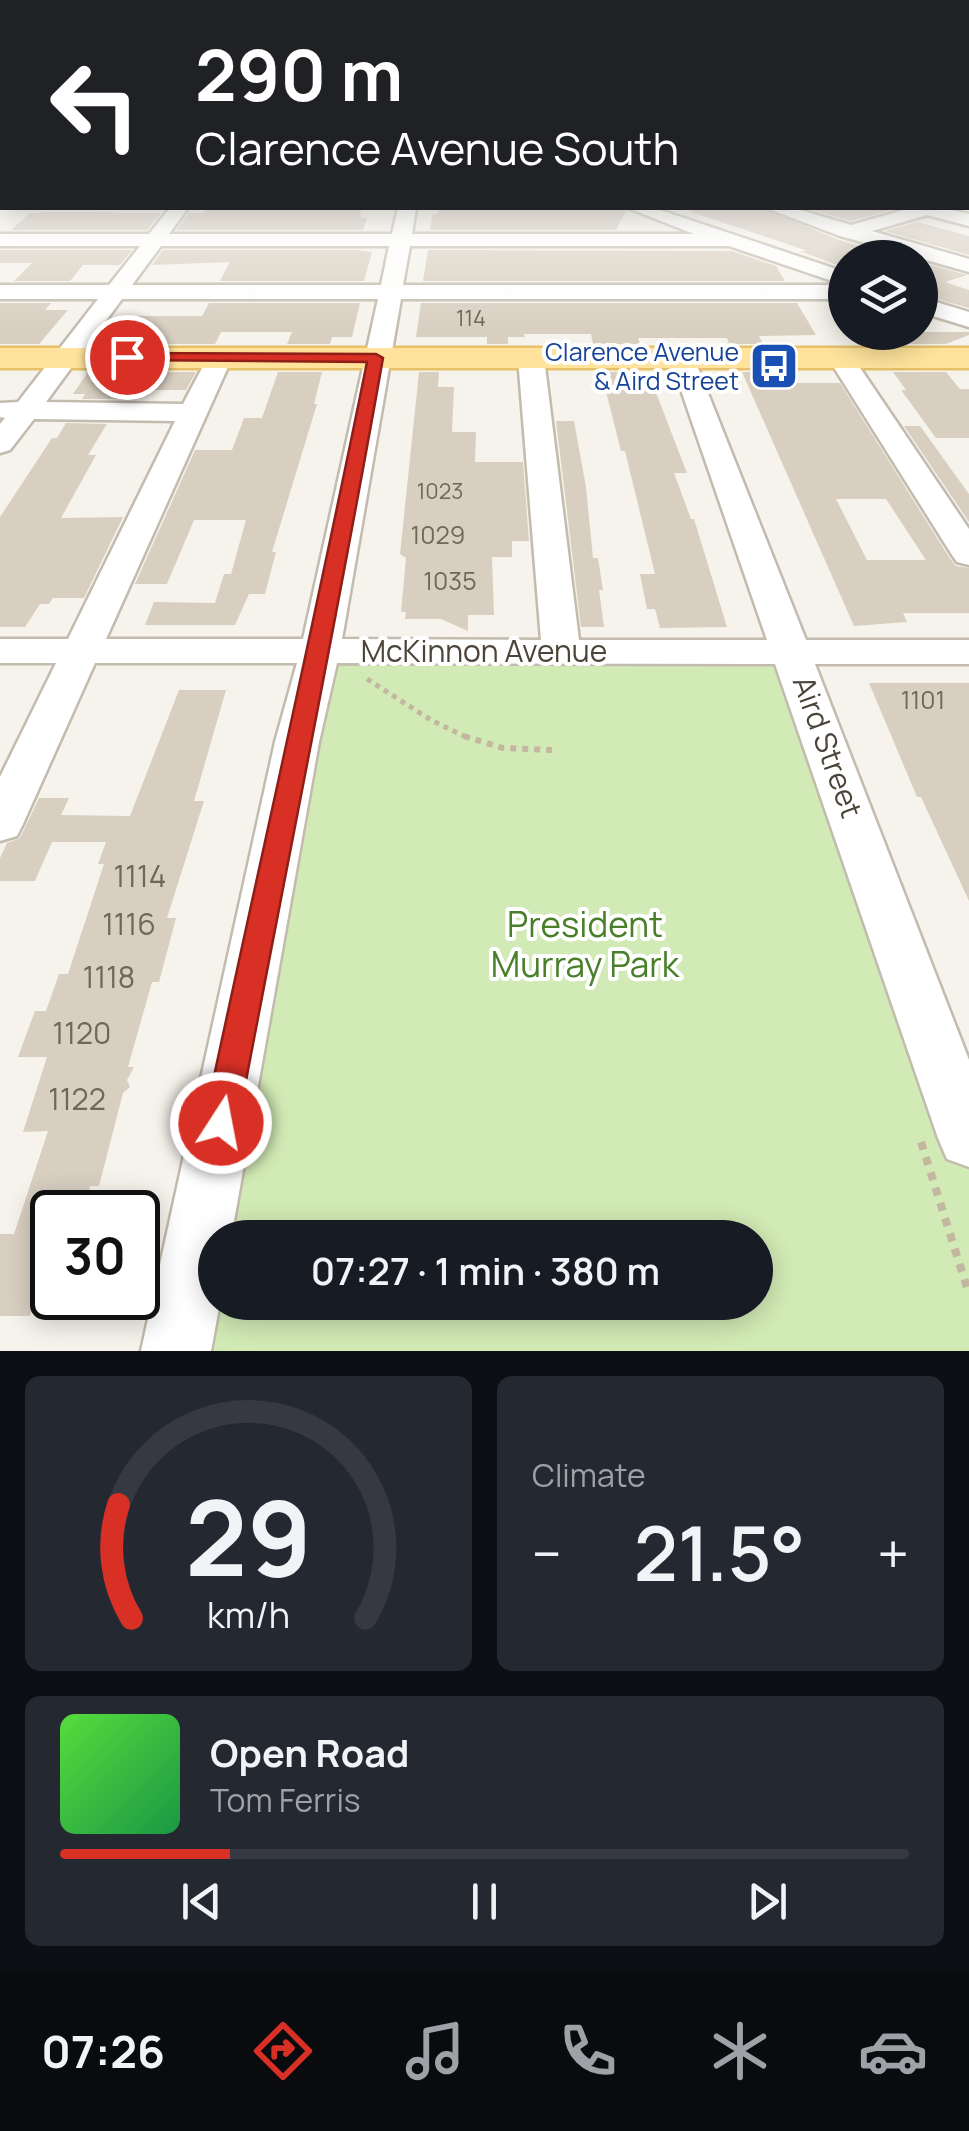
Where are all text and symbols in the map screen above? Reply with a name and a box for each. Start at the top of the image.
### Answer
text: 290 m [195,26,403,122]
icon: left [30,40,160,170]
text: Clarence Avenue South [195,117,679,179]
map controls [828,240,938,350]
button: layers [828,240,938,350]
house number: 114 [456,303,486,333]
pin [85,315,170,400]
icon: arrive [100,330,155,385]
place label: Clarence Avenue & Aird Street [545,334,739,398]
bus stop icon: Clarence Avenue & Aird Street [748,340,800,392]
house number: 1023 [417,476,463,506]
house number: 1029 [411,517,465,552]
house number: 1035 [423,563,477,598]
street label: McKinnon Avenue [361,630,607,671]
street label: Aird Street [784,670,873,823]
house number: 1101 [901,682,945,717]
house number: 1114 [114,855,166,896]
park label: President Murray Park [491,900,681,988]
house number: 1116 [102,903,156,944]
house number: 1118 [83,956,135,997]
house number: 1120 [53,1012,111,1053]
position arrow [169,1071,273,1175]
house number: 1122 [48,1078,106,1119]
speed limit sign: 30 [30,1190,160,1320]
text: 07:27 · 1 min · 380 m [311,1244,660,1296]
text: Climate [532,1453,646,1497]
text: 29 [185,1465,312,1607]
text: 21.5° [634,1501,805,1604]
text: − [532,1515,562,1591]
text: + [877,1515,909,1591]
text: km/h [207,1590,290,1639]
text: Open Road [210,1726,409,1778]
text: Tom Ferris [210,1778,361,1822]
icon: previous [174,1874,229,1929]
icon: pause [457,1874,512,1929]
icon: next [740,1874,795,1929]
icon: directions [248,2016,318,2086]
icon: music [400,2016,470,2086]
icon: phone [553,2016,623,2086]
icon: climate [705,2016,775,2086]
icon: car [858,2016,928,2086]
text: 07:26 [41,2020,165,2082]

